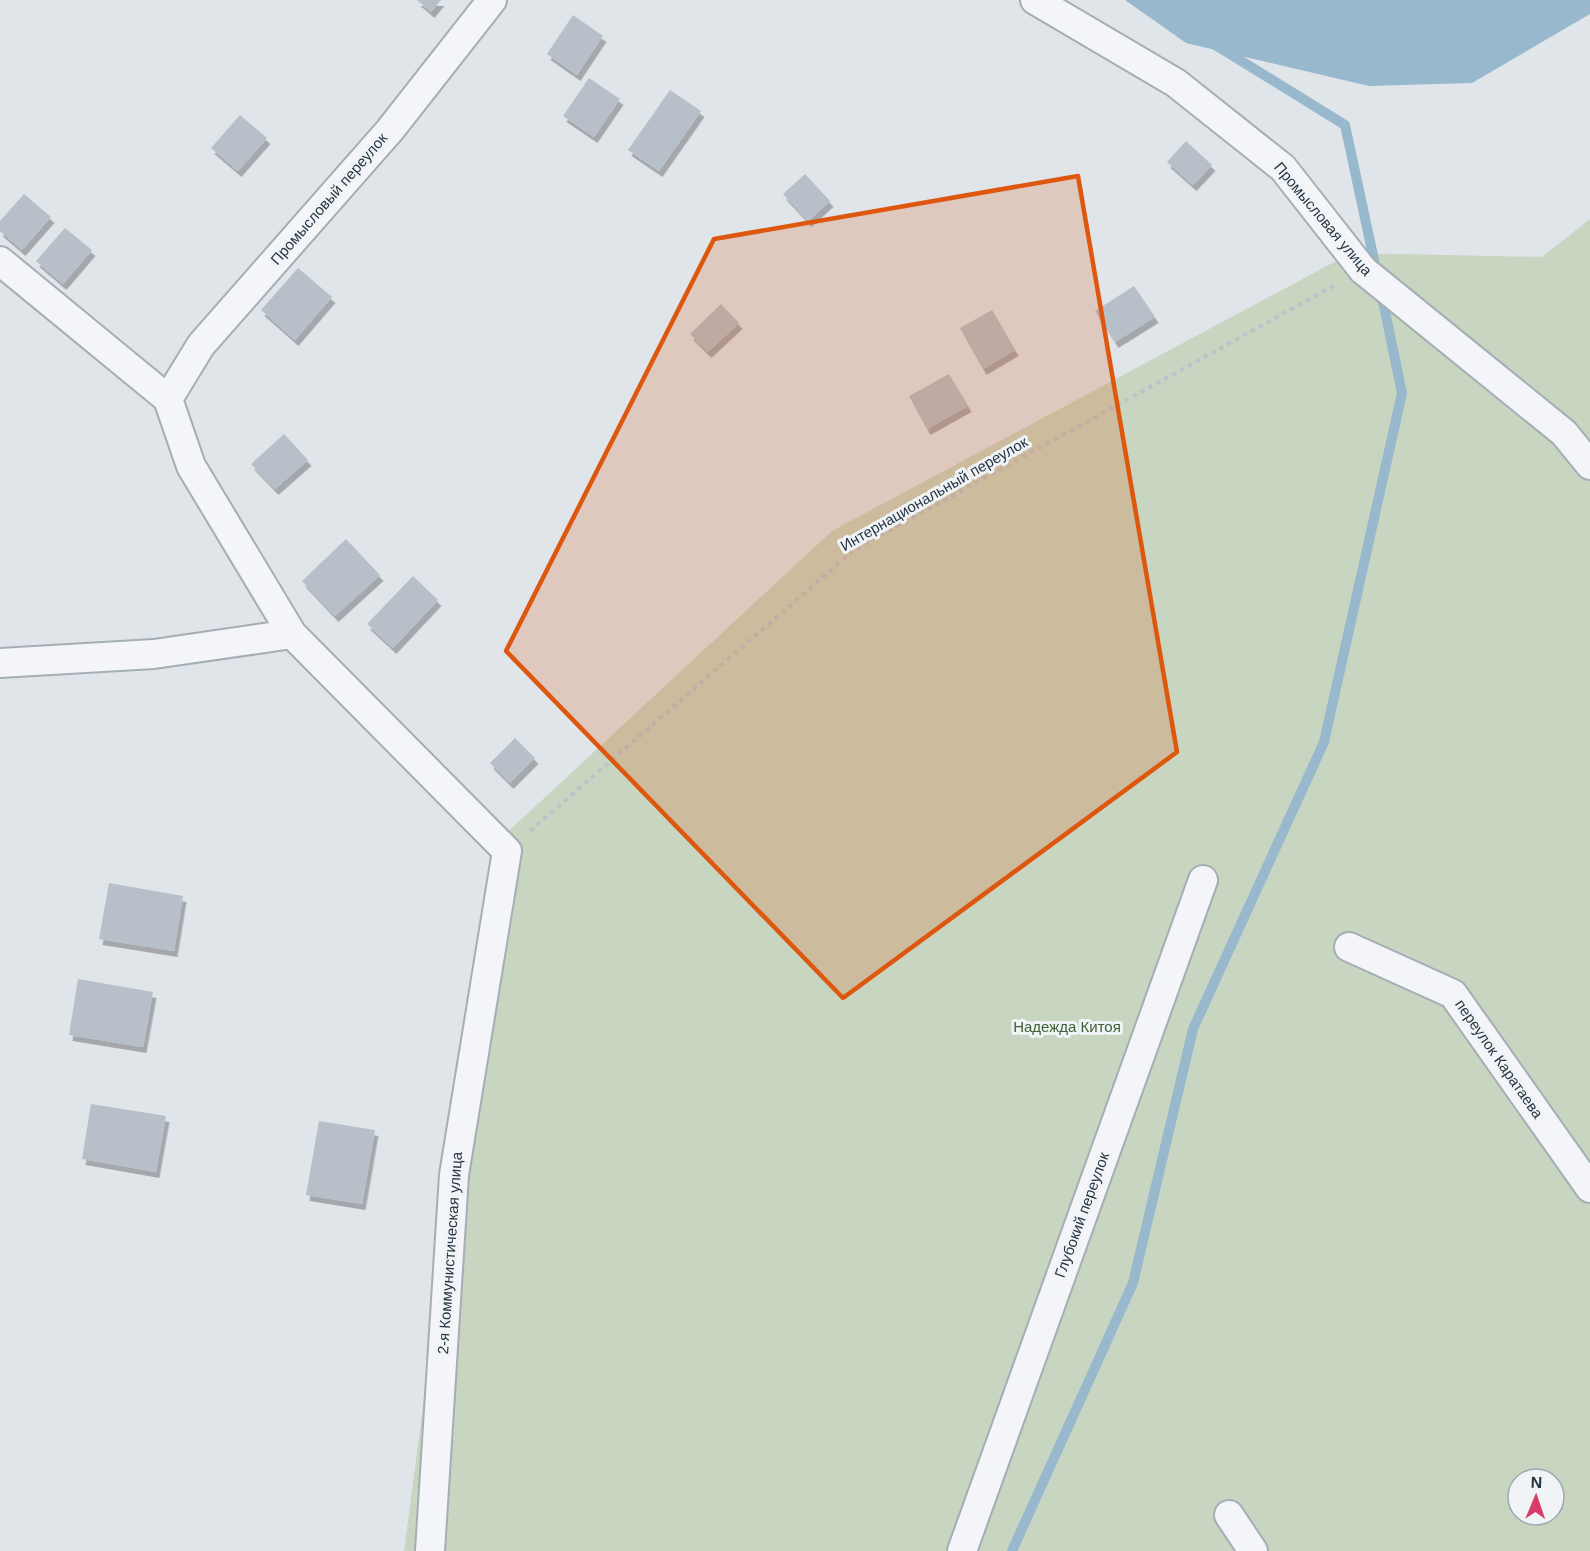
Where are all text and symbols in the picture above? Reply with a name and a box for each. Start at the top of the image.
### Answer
street label: Промысловый переулок [267,129,391,268]
street label: Промысловая улица [1271,158,1376,279]
street label: Интернациональный переулок [837,433,1031,554]
street label: переулок Каратаева [1452,996,1547,1122]
park label: Надежда Китоя [1013,1018,1121,1035]
street label: Глубокий переулок [1051,1149,1112,1280]
street label: 2-я Коммунистическая улица [434,1151,465,1355]
north arrow [1506,1467,1566,1527]
text: N [1530,1474,1543,1491]

